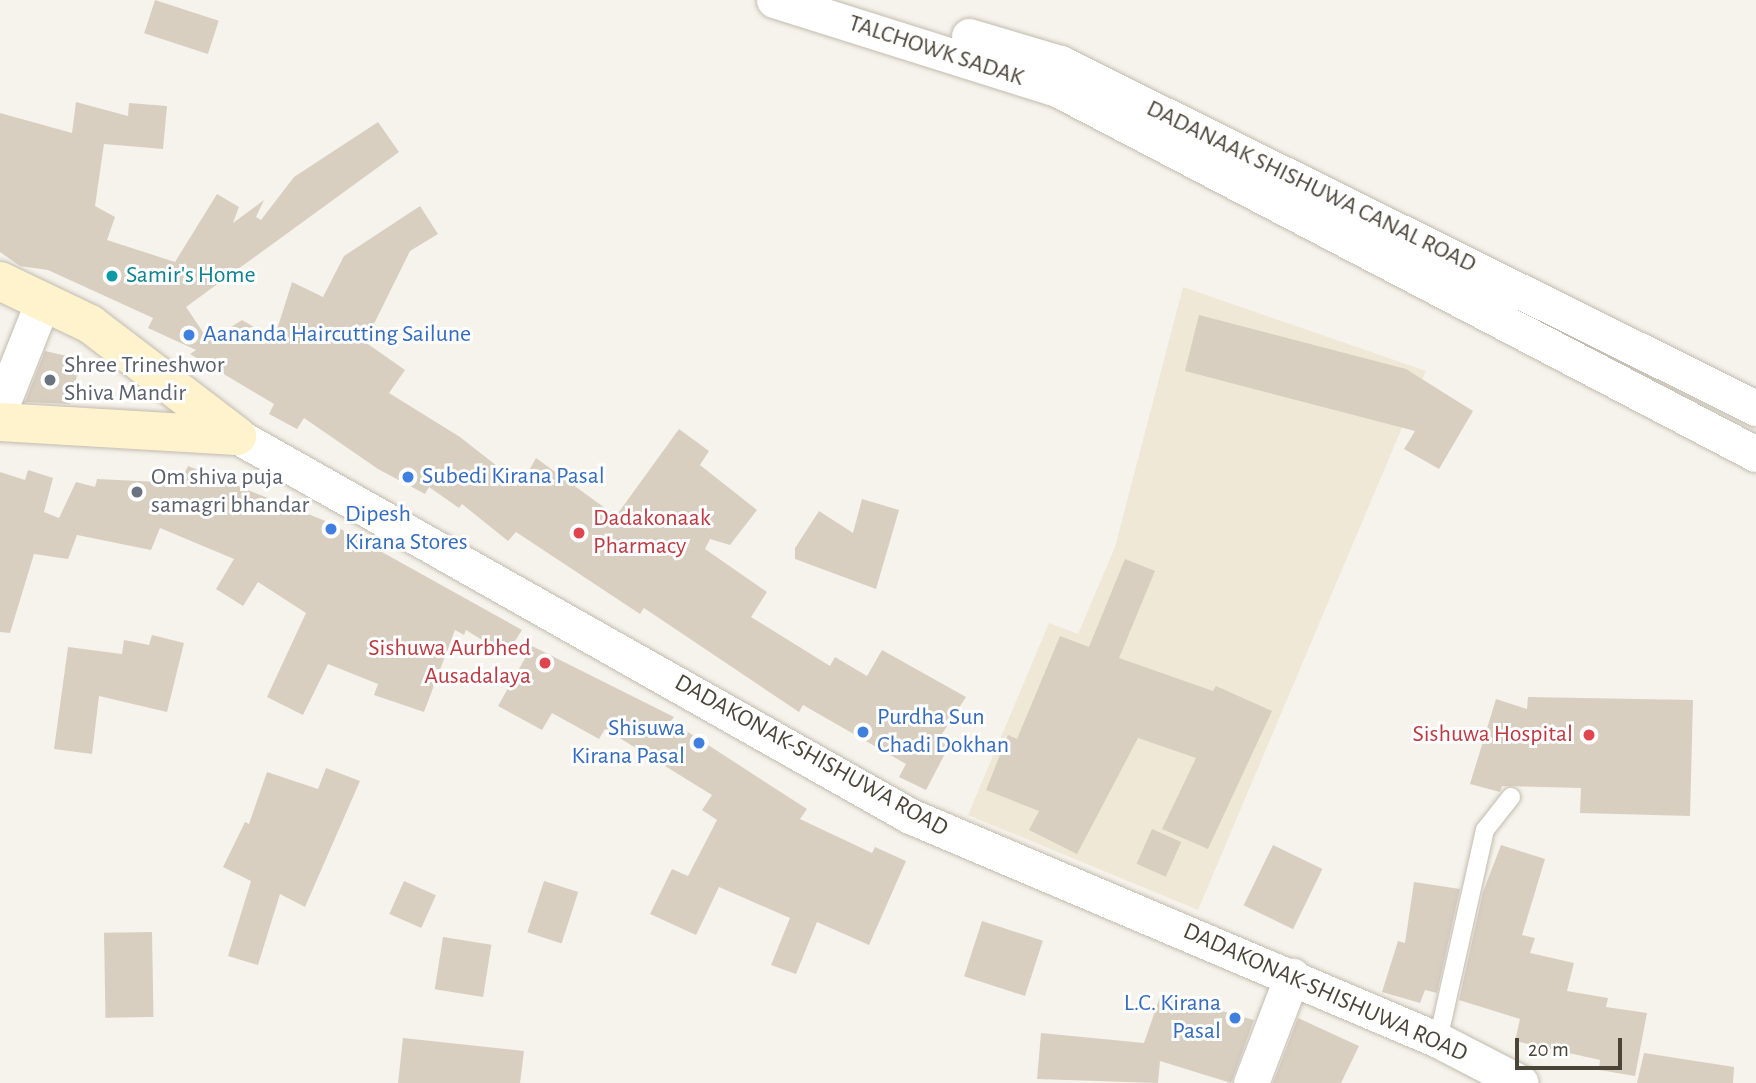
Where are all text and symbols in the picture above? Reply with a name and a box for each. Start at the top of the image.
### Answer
street label: TALCHOWK SADAK [845,9,1027,93]
street label: DADANAAK SHISHUWA CANAL ROAD [1142,95,1480,279]
place label: Samir's Home [126,262,256,290]
marker: Samir's Home [104,268,120,284]
place label: Aananda Haircutting Sailune [203,321,471,349]
marker: Aananda Haircutting Sailune [181,327,197,343]
place label: Shree Trineshwor Shiva Mandir [64,352,224,408]
marker: Shree Trineshwor Shiva Mandir [42,372,58,388]
place label: Subedi Kirana Pasal [422,463,605,491]
place label: Om shiva puja samagri bhandar [151,464,309,520]
marker: Subedi Kirana Pasal [400,469,416,485]
marker: Om shiva puja samagri bhandar [129,484,145,500]
place label: Dipesh Kirana Stores [345,501,468,557]
place label: Dadakonaak Pharmacy [593,505,711,561]
marker: Dipesh Kirana Stores [323,521,339,537]
marker: Dadakonaak Pharmacy [571,525,587,541]
place label: Sishuwa Aurbhed Ausadalaya [368,635,531,691]
marker: Sishuwa Aurbhed Ausadalaya [537,655,553,671]
street label: DADAKONAK-SHISHUWA ROAD [669,669,953,843]
place label: Purdha Sun Chadi Dokhan [877,704,1009,760]
place label: Shisuwa Kirana Pasal [571,715,685,771]
place label: Sishuwa Hospital [1412,721,1573,749]
marker: Purdha Sun Chadi Dokhan [855,724,871,740]
marker: Sishuwa Hospital [1579,725,1599,745]
marker: Shisuwa Kirana Pasal [691,735,707,751]
street label: DADAKONAK-SHISHUWA ROAD [1178,917,1472,1069]
place label: L.C. Kirana Pasal [1124,990,1221,1046]
marker: L.C. Kirana Pasal [1227,1010,1243,1026]
scale bar [1518,1024,1625,1068]
text: 20 m [1528,1039,1569,1060]

